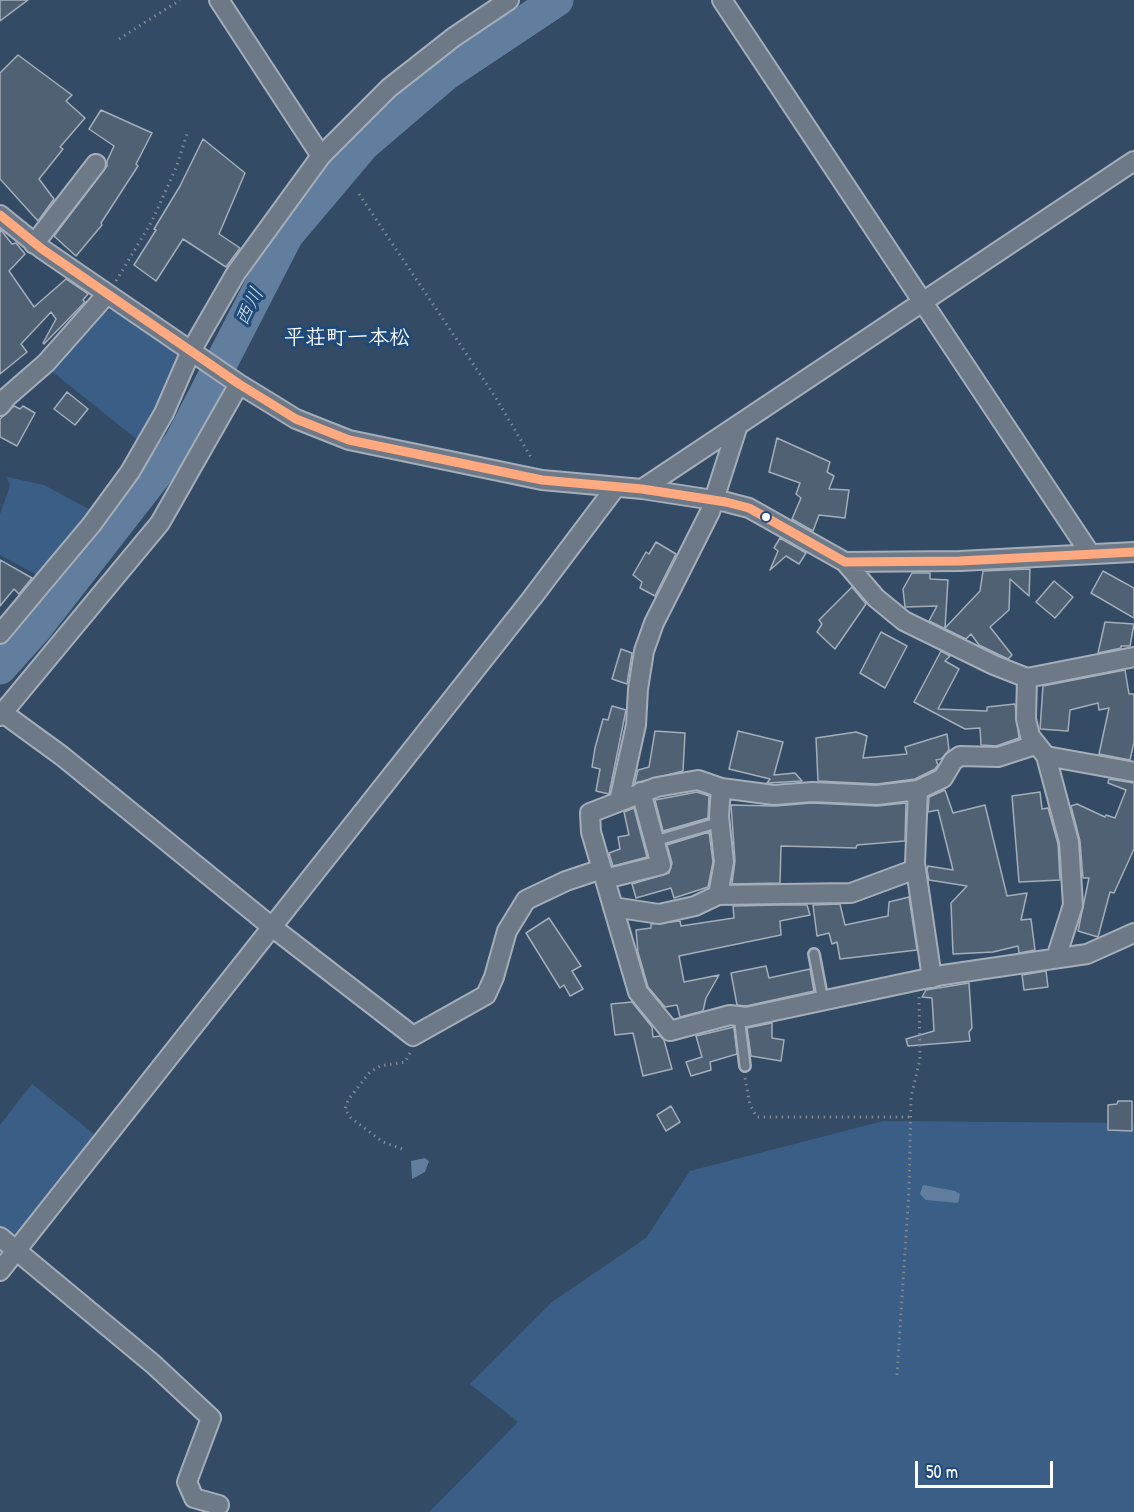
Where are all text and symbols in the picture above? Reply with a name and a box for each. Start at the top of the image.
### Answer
water label: 西川 [230,284,270,330]
district label: 平荘町一本松 [284,325,410,351]
unlabelled marker [760,511,772,523]
scale bar [918,1449,1056,1487]
text: 50 m [926,1459,958,1484]

